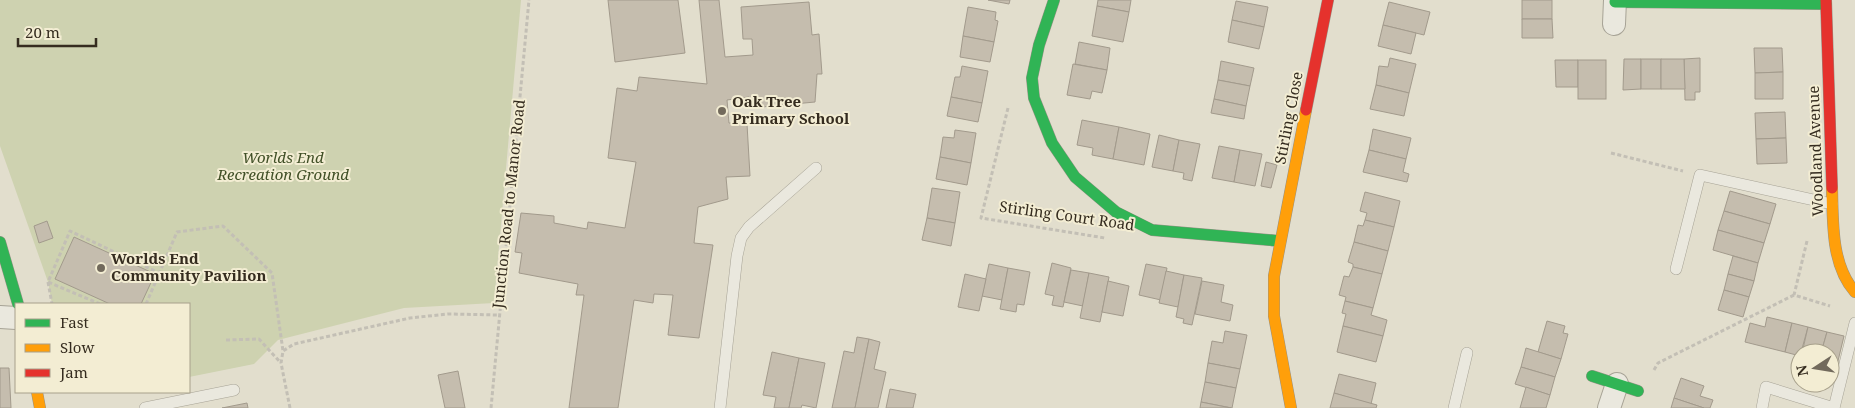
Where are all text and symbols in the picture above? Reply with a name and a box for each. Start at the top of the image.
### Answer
scale bar [18,15,95,47]
text: 20 m [25,22,60,42]
street label: Stirling Close [1269,70,1307,166]
street label: Woodland Avenue [1803,85,1827,217]
place label: Oak Tree Primary School [732,91,850,128]
street label: Junction Road to Manor Road [487,98,529,310]
marker: Oak Tree Primary School [716,105,728,117]
park label: Worlds End Recreation Ground [216,147,349,184]
street label: Stirling Court Road [998,196,1136,234]
place label: Worlds End Community Pavilion [111,248,267,285]
marker: Worlds End Community Pavilion [95,262,107,274]
legend [15,303,190,393]
text: Fast [60,312,89,332]
text: Slow [60,337,94,357]
north arrow [1790,343,1840,393]
text: Jam [59,362,88,382]
text: N [1791,363,1812,378]

